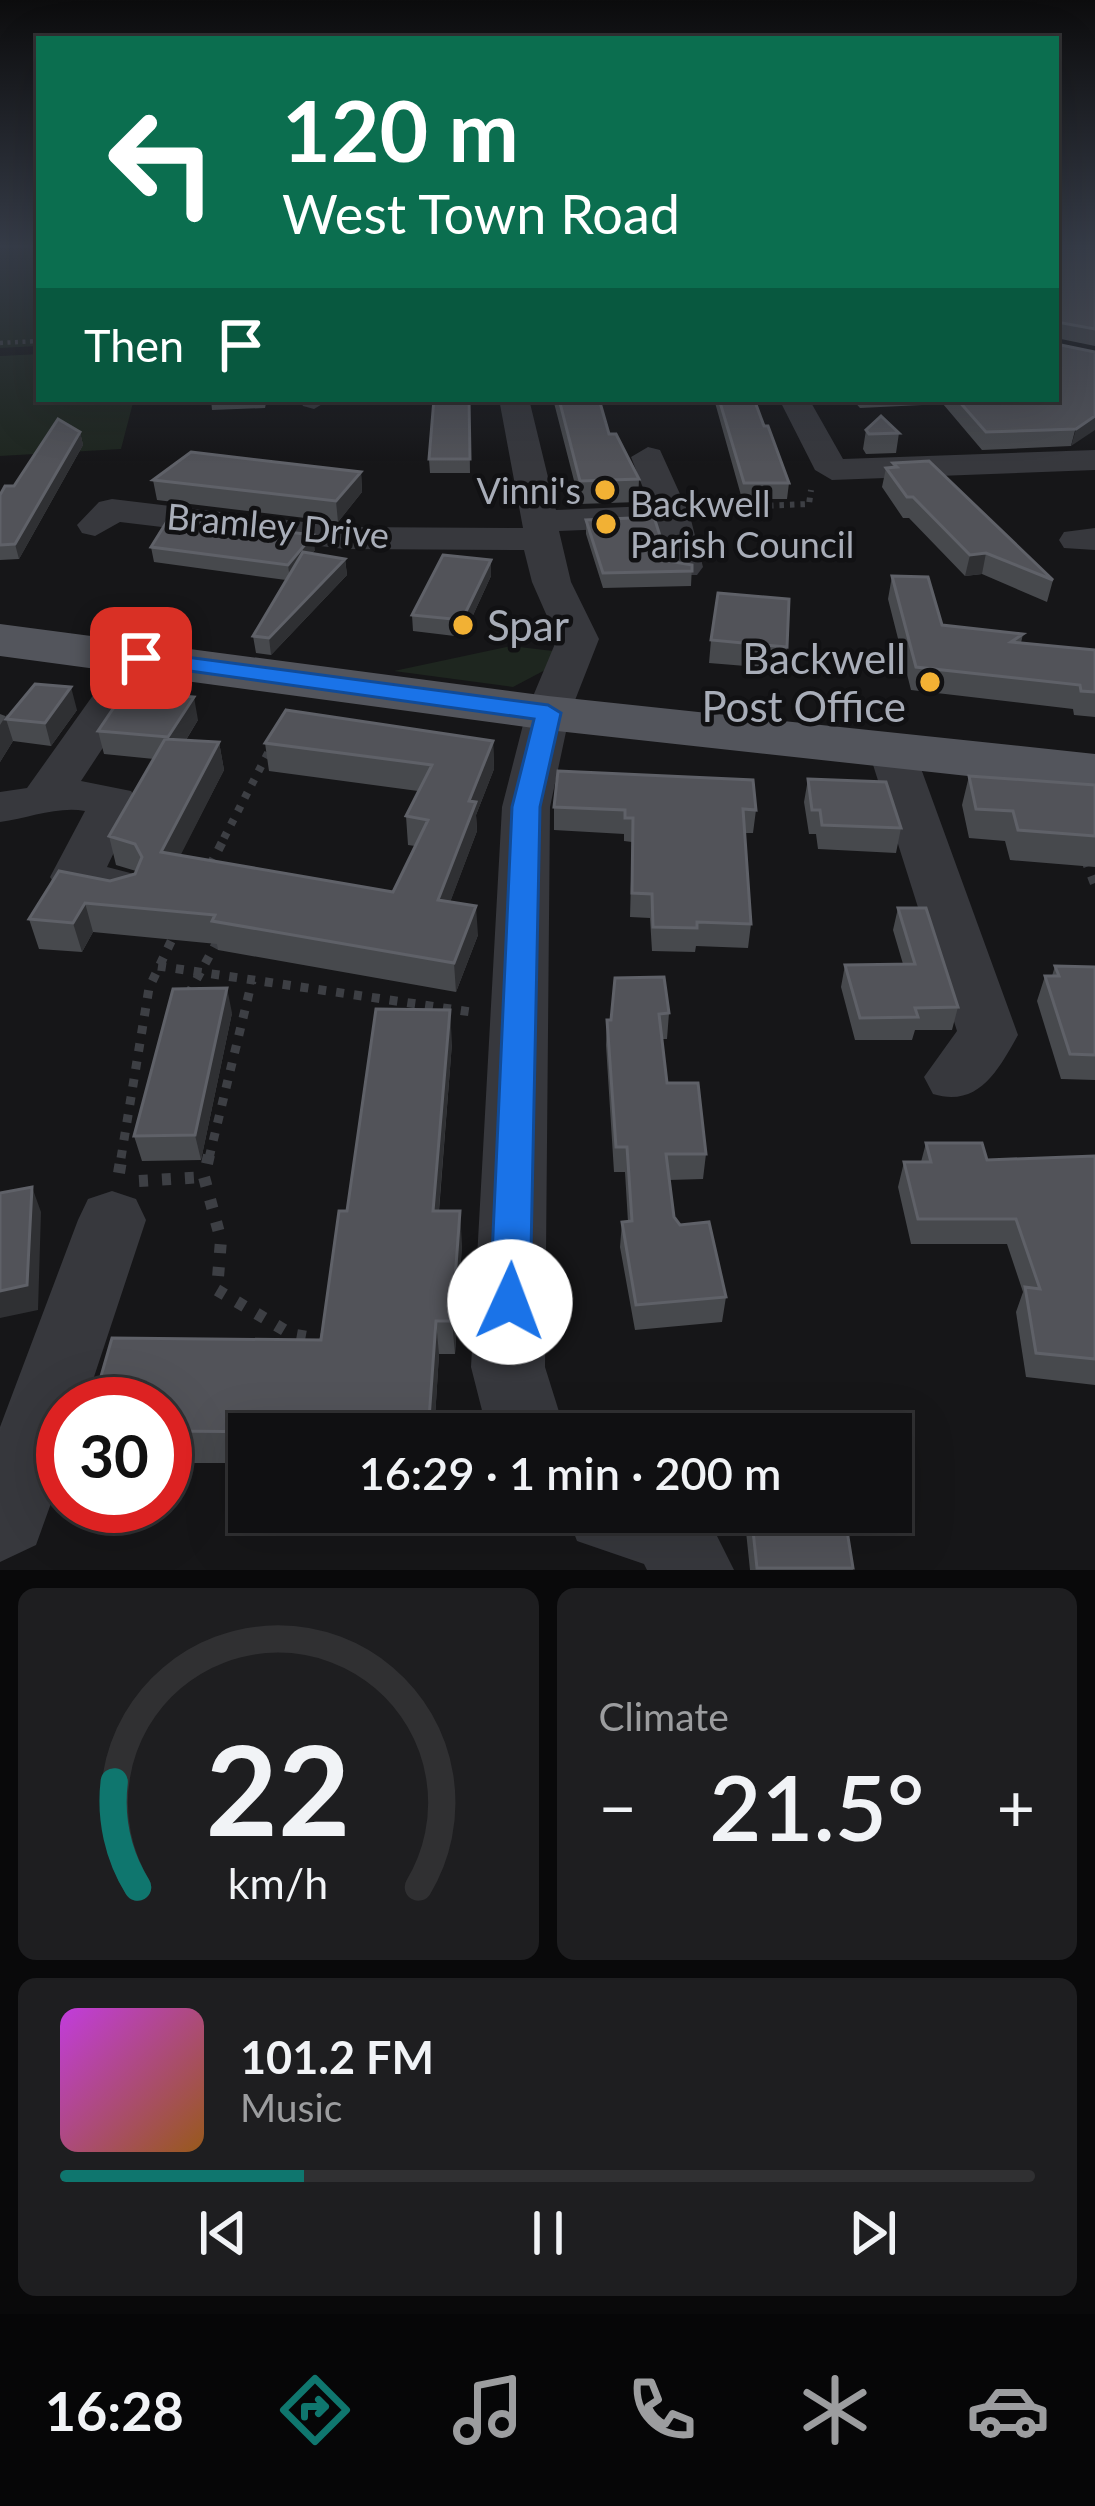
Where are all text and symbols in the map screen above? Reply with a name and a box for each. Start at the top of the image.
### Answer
text: 120 m [282,79,519,180]
icon: left [84,84,240,240]
text: West Town Road [282,181,680,246]
icon: arrive [208,312,274,378]
text: Then [84,318,184,372]
place label: Vinni's [477,468,581,512]
marker: Vinni's [592,477,618,503]
place label: Backwell Parish Council [630,481,854,566]
street label: Bramley Drive [165,493,391,557]
marker: Backwell Parish Council [593,511,619,537]
place label: Spar [487,600,569,650]
pin [90,607,192,709]
marker: Spar [450,612,476,638]
icon: arrive [108,625,174,691]
place label: Backwell Post Office [702,633,906,731]
marker: Backwell Post Office [917,669,943,695]
position arrow [447,1239,573,1365]
speed limit sign: 30 [36,1377,192,1533]
text: 16:29 · 1 min · 200 m [359,1446,781,1500]
text: Climate [599,1693,729,1739]
text: 22 [206,1713,351,1863]
text: 21.5° [709,1752,924,1860]
text: − [599,1767,637,1846]
text: + [997,1767,1035,1846]
text: km/h [228,1857,328,1908]
text: 101.2 FM [240,2030,434,2084]
text: Music [240,2084,342,2130]
icon: previous [190,2200,256,2266]
icon: pause [515,2200,581,2266]
icon: next [840,2200,906,2266]
icon: directions [273,2368,357,2452]
icon: music [446,2368,530,2452]
icon: phone [620,2368,704,2452]
icon: climate [793,2368,877,2452]
icon: car [966,2368,1050,2452]
text: 16:28 [45,2378,184,2443]

